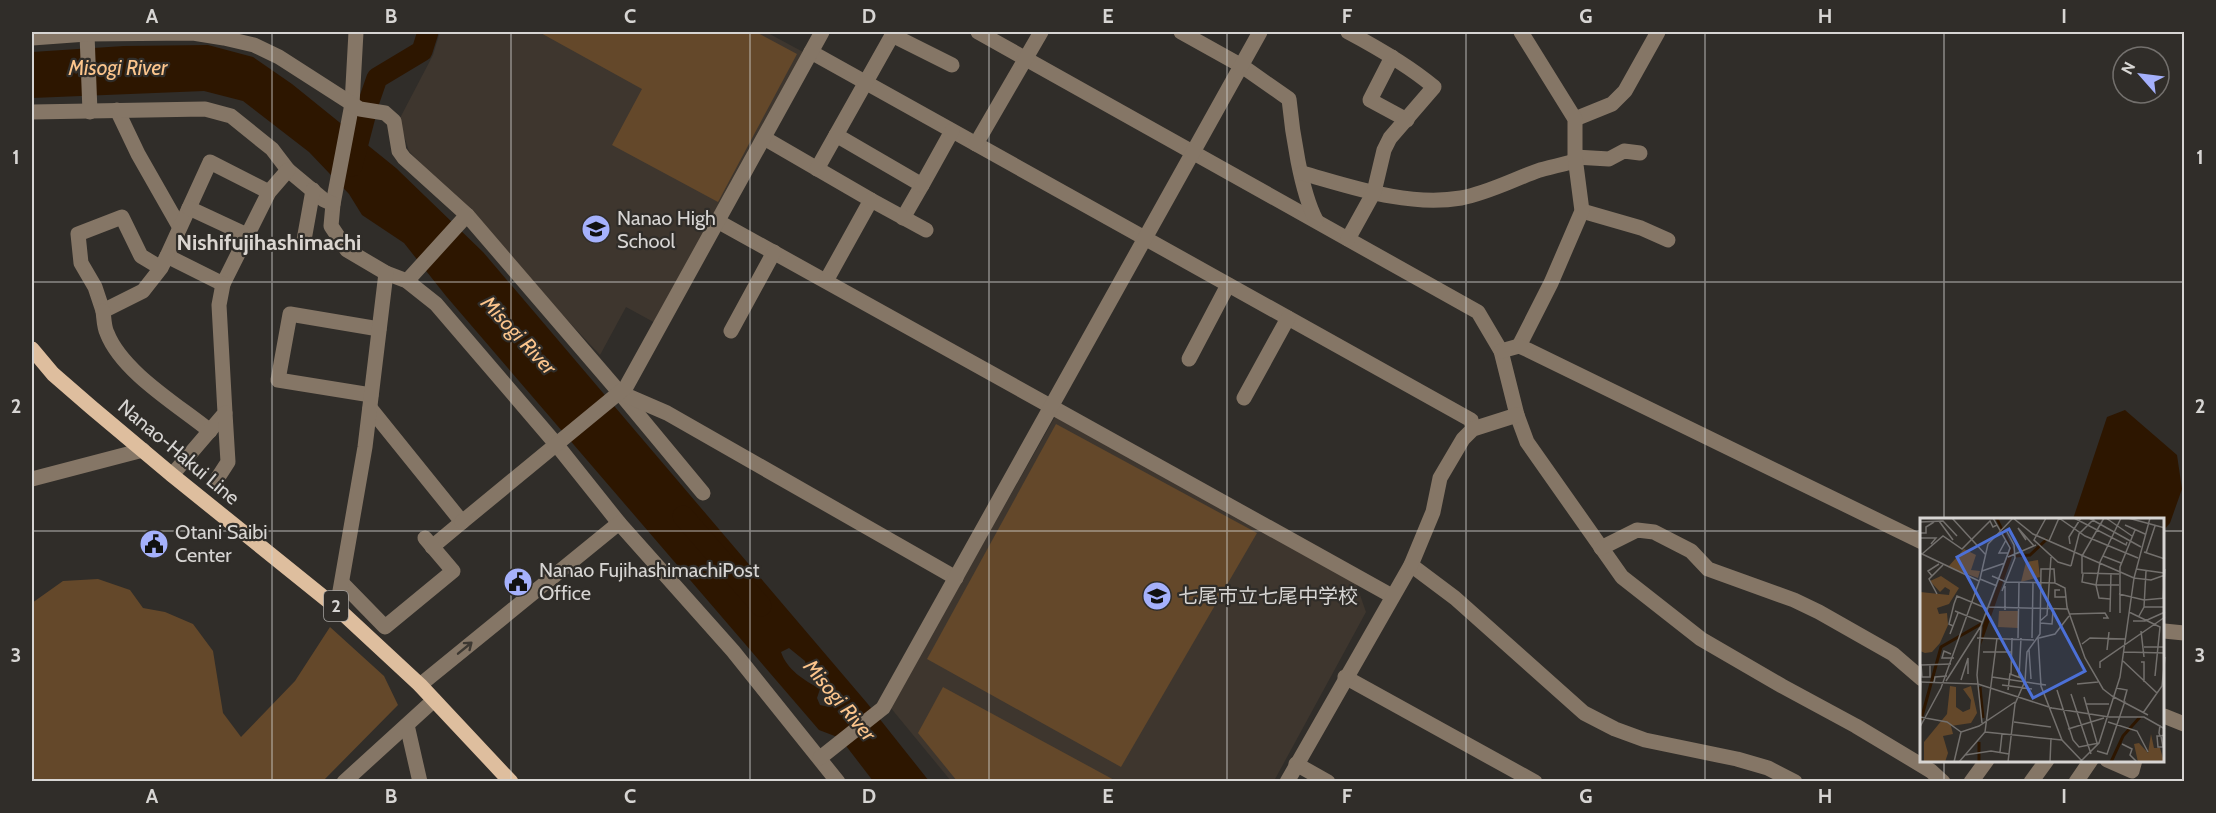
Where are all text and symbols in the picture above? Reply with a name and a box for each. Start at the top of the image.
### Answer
text: A [146,4,159,28]
text: B [385,4,397,28]
text: C [624,4,636,28]
text: D [862,4,876,28]
text: E [1102,4,1114,28]
text: F [1342,4,1353,28]
text: G [1579,4,1593,28]
text: H [1818,4,1832,28]
text: I [2061,4,2067,28]
north arrow [2111,45,2171,105]
water label: Misogi River [68,55,169,80]
text: N [2117,59,2139,78]
text: 1 [12,145,20,169]
text: 1 [2196,145,2204,169]
place label: Nanao High School [617,206,716,253]
school or university icon: Nanao High School [580,213,612,245]
district label: Nishifujihashimachi [177,229,361,256]
water label: Misogi River [475,290,563,381]
text: 2 [11,394,21,418]
street label: Nanao-Hakui Line [113,394,245,510]
text: 2 [2195,394,2205,418]
inset map [1920,518,2165,762]
place label: Otani Saibi Center [175,520,268,567]
public building icon: Otani Saibi Center [138,528,170,560]
place label: Nanao FujihashimachiPost Office [539,558,760,605]
public building icon: Nanao FujihashimachiPost Office [502,566,534,598]
school or university icon: 七尾市立七尾中学校 [1141,580,1173,612]
place label: 七尾市立七尾中学校 [1178,584,1358,608]
road number: 2 [324,591,348,621]
one-way arrow [457,641,473,654]
text: 3 [11,643,21,667]
text: 3 [2195,643,2205,667]
water label: Misogi River [798,653,882,747]
text: A [146,784,159,808]
text: B [385,784,397,808]
text: C [624,784,636,808]
text: D [862,784,876,808]
text: E [1102,784,1114,808]
text: F [1342,784,1353,808]
text: G [1579,784,1593,808]
text: H [1818,784,1832,808]
text: I [2061,784,2067,808]

